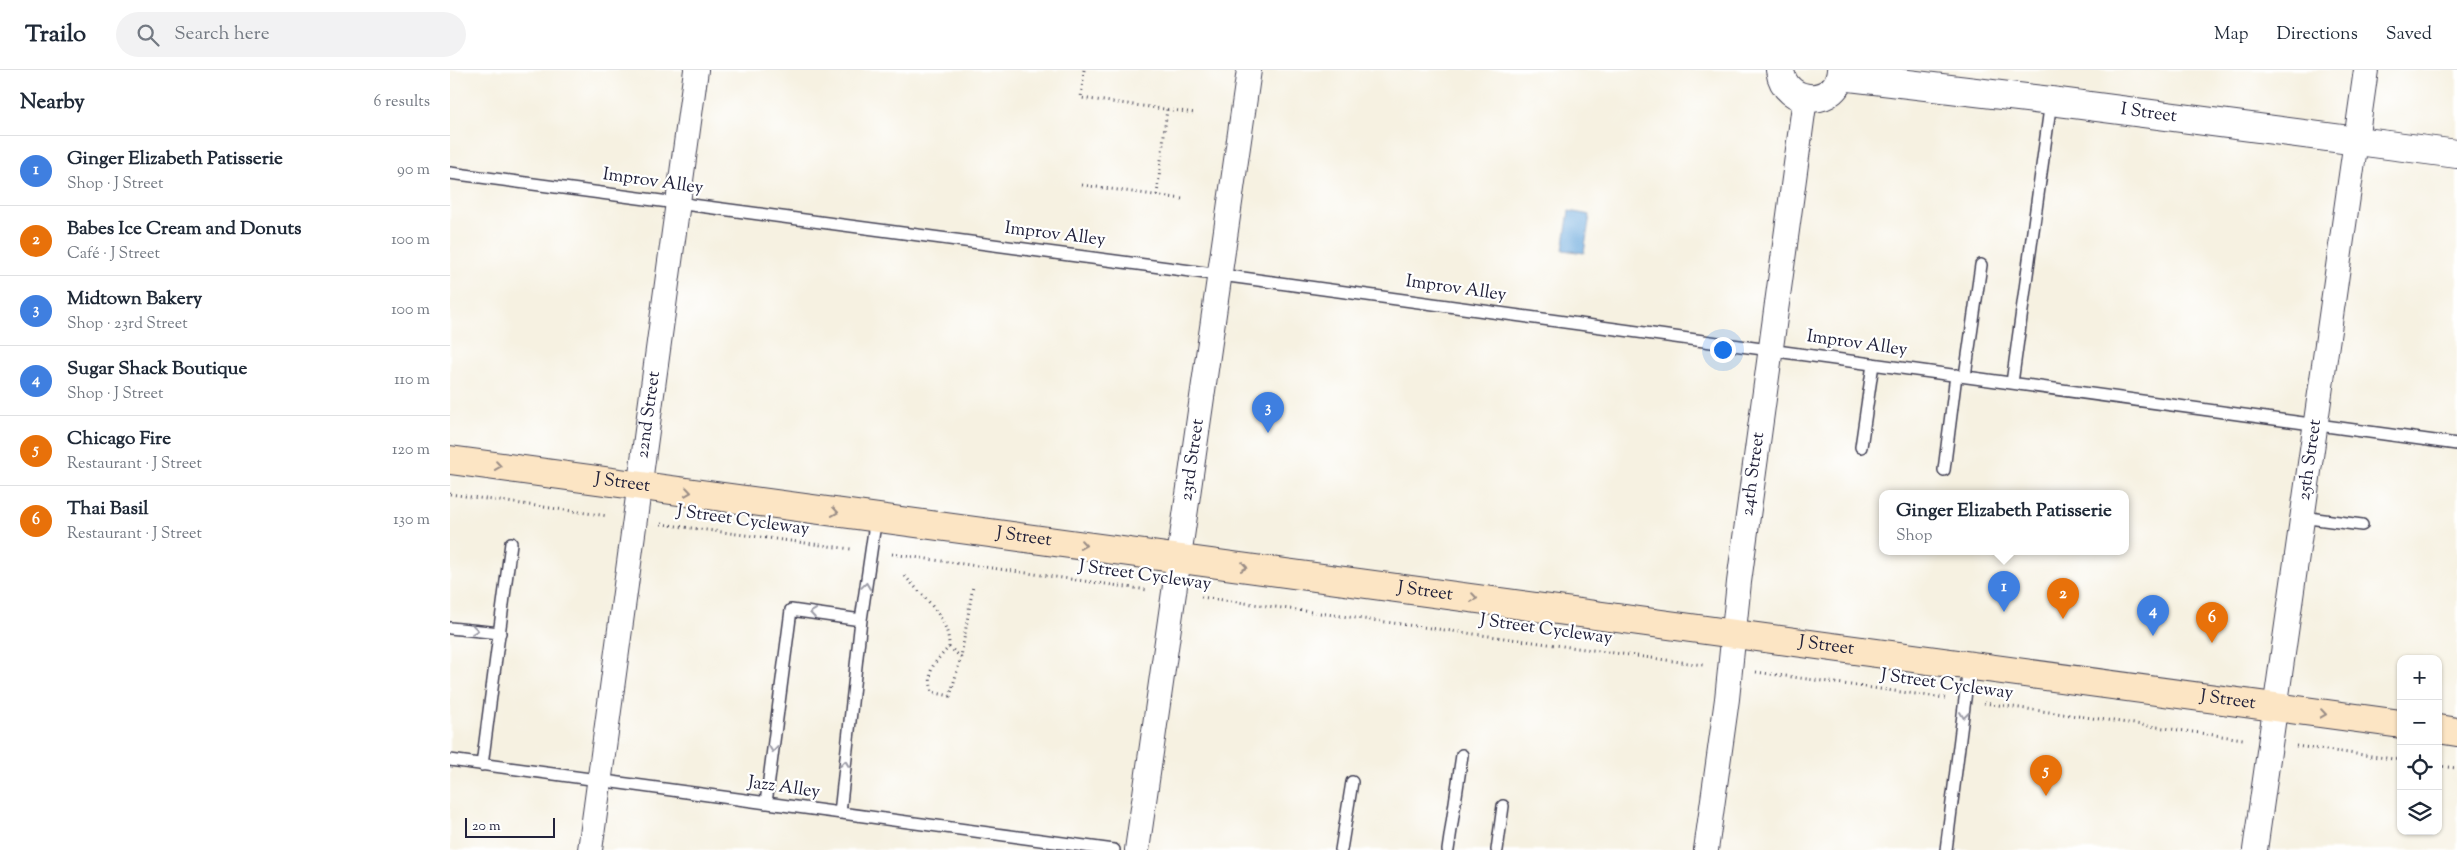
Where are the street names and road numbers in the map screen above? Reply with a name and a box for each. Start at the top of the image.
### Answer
street label: I Street [2119,97,2178,130]
street label: Improv Alley [601,162,705,202]
street label: Improv Alley [1003,216,1107,254]
street label: Improv Alley [1404,269,1508,309]
street label: Improv Alley [1805,324,1909,364]
street label: 22nd Street [630,370,668,460]
street label: 23rd Street [1174,417,1212,503]
street label: 25th Street [2292,418,2329,502]
street label: 24th Street [1735,430,1772,518]
street label: J Street [592,467,652,500]
street label: J Street Cycleway [674,499,811,543]
street label: J Street [993,521,1053,554]
street label: J Street Cycleway [1076,554,1213,598]
street label: J Street [1395,575,1454,609]
street label: J Street Cycleway [1477,608,1614,652]
street label: J Street [1796,630,1856,663]
street label: J Street Cycleway [1878,663,2015,707]
street label: J Street [2198,684,2257,717]
street label: Jazz Alley [745,770,822,806]

